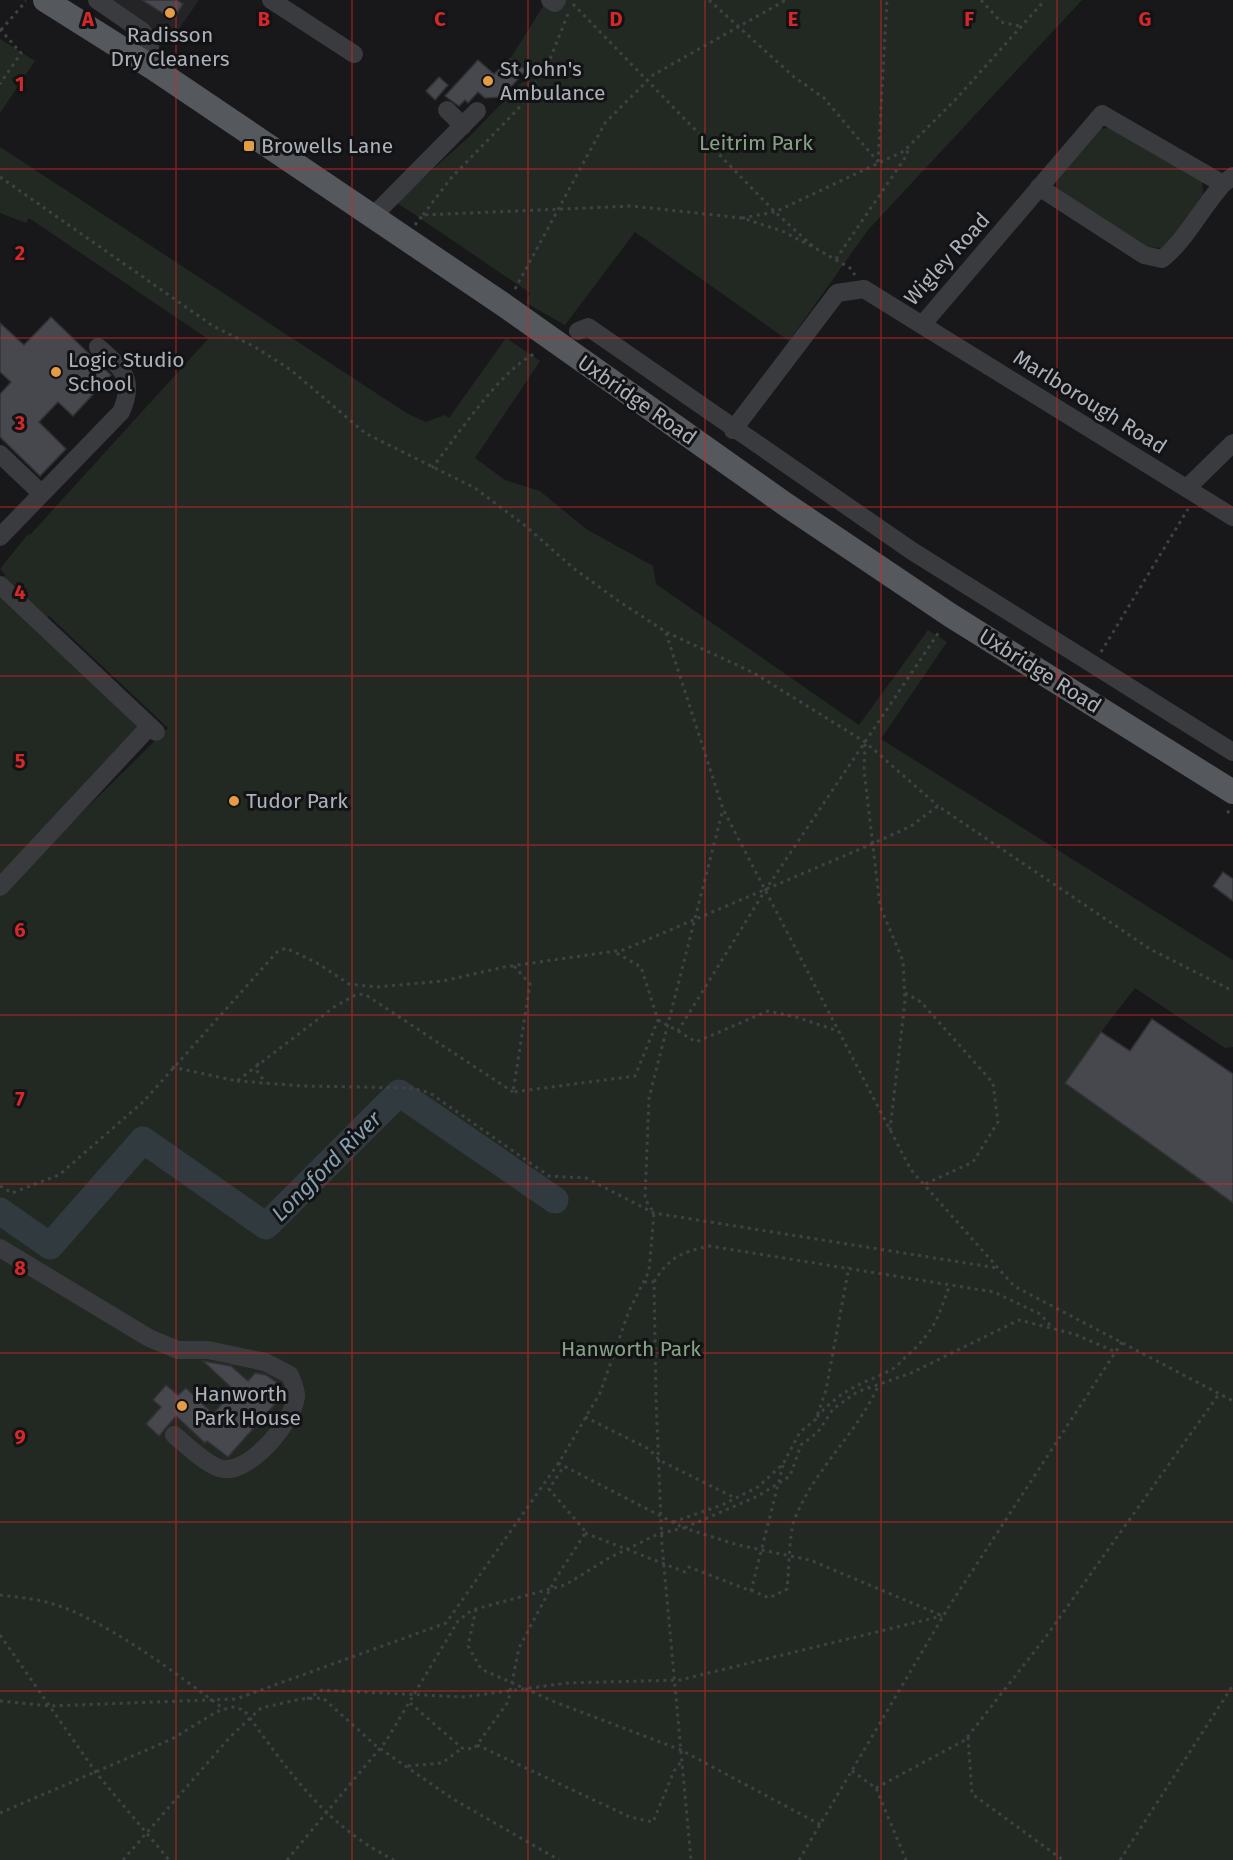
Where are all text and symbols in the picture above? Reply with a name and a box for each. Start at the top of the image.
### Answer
marker: Radisson Dry Cleaners [163,6,177,20]
text: A [81,7,95,31]
text: B [258,7,270,31]
text: C [434,7,446,31]
text: D [609,7,623,31]
text: E [788,7,798,31]
text: F [964,7,974,31]
text: G [1139,7,1151,31]
place label: Radisson Dry Cleaners [110,22,230,72]
place label: St John's Ambulance [500,56,606,106]
text: 1 [15,72,25,96]
marker: St John's Ambulance [481,74,495,88]
park label: Leitrim Park [699,130,813,156]
place label: Browells Lane [261,133,393,159]
marker: Browells Lane [242,139,256,153]
street label: Wigley Road [899,207,995,311]
text: 2 [15,241,25,265]
street label: Marlborough Road [1009,344,1171,460]
place label: Logic Studio School [68,347,185,397]
street label: Uxbridge Road [573,349,701,451]
marker: Logic Studio School [49,365,63,379]
text: 3 [14,411,25,435]
text: 4 [14,580,26,604]
street label: Uxbridge Road [974,623,1106,719]
text: 5 [15,749,26,773]
place label: Tudor Park [246,788,348,814]
marker: Tudor Park [227,794,241,808]
text: 6 [14,918,26,942]
text: 7 [15,1087,25,1111]
water label: Longford River [266,1105,387,1227]
text: 8 [14,1256,26,1280]
park label: Hanworth Park [561,1336,701,1362]
place label: Hanworth Park House [194,1381,301,1431]
marker: Hanworth Park House [175,1399,189,1413]
text: 9 [14,1425,26,1449]

